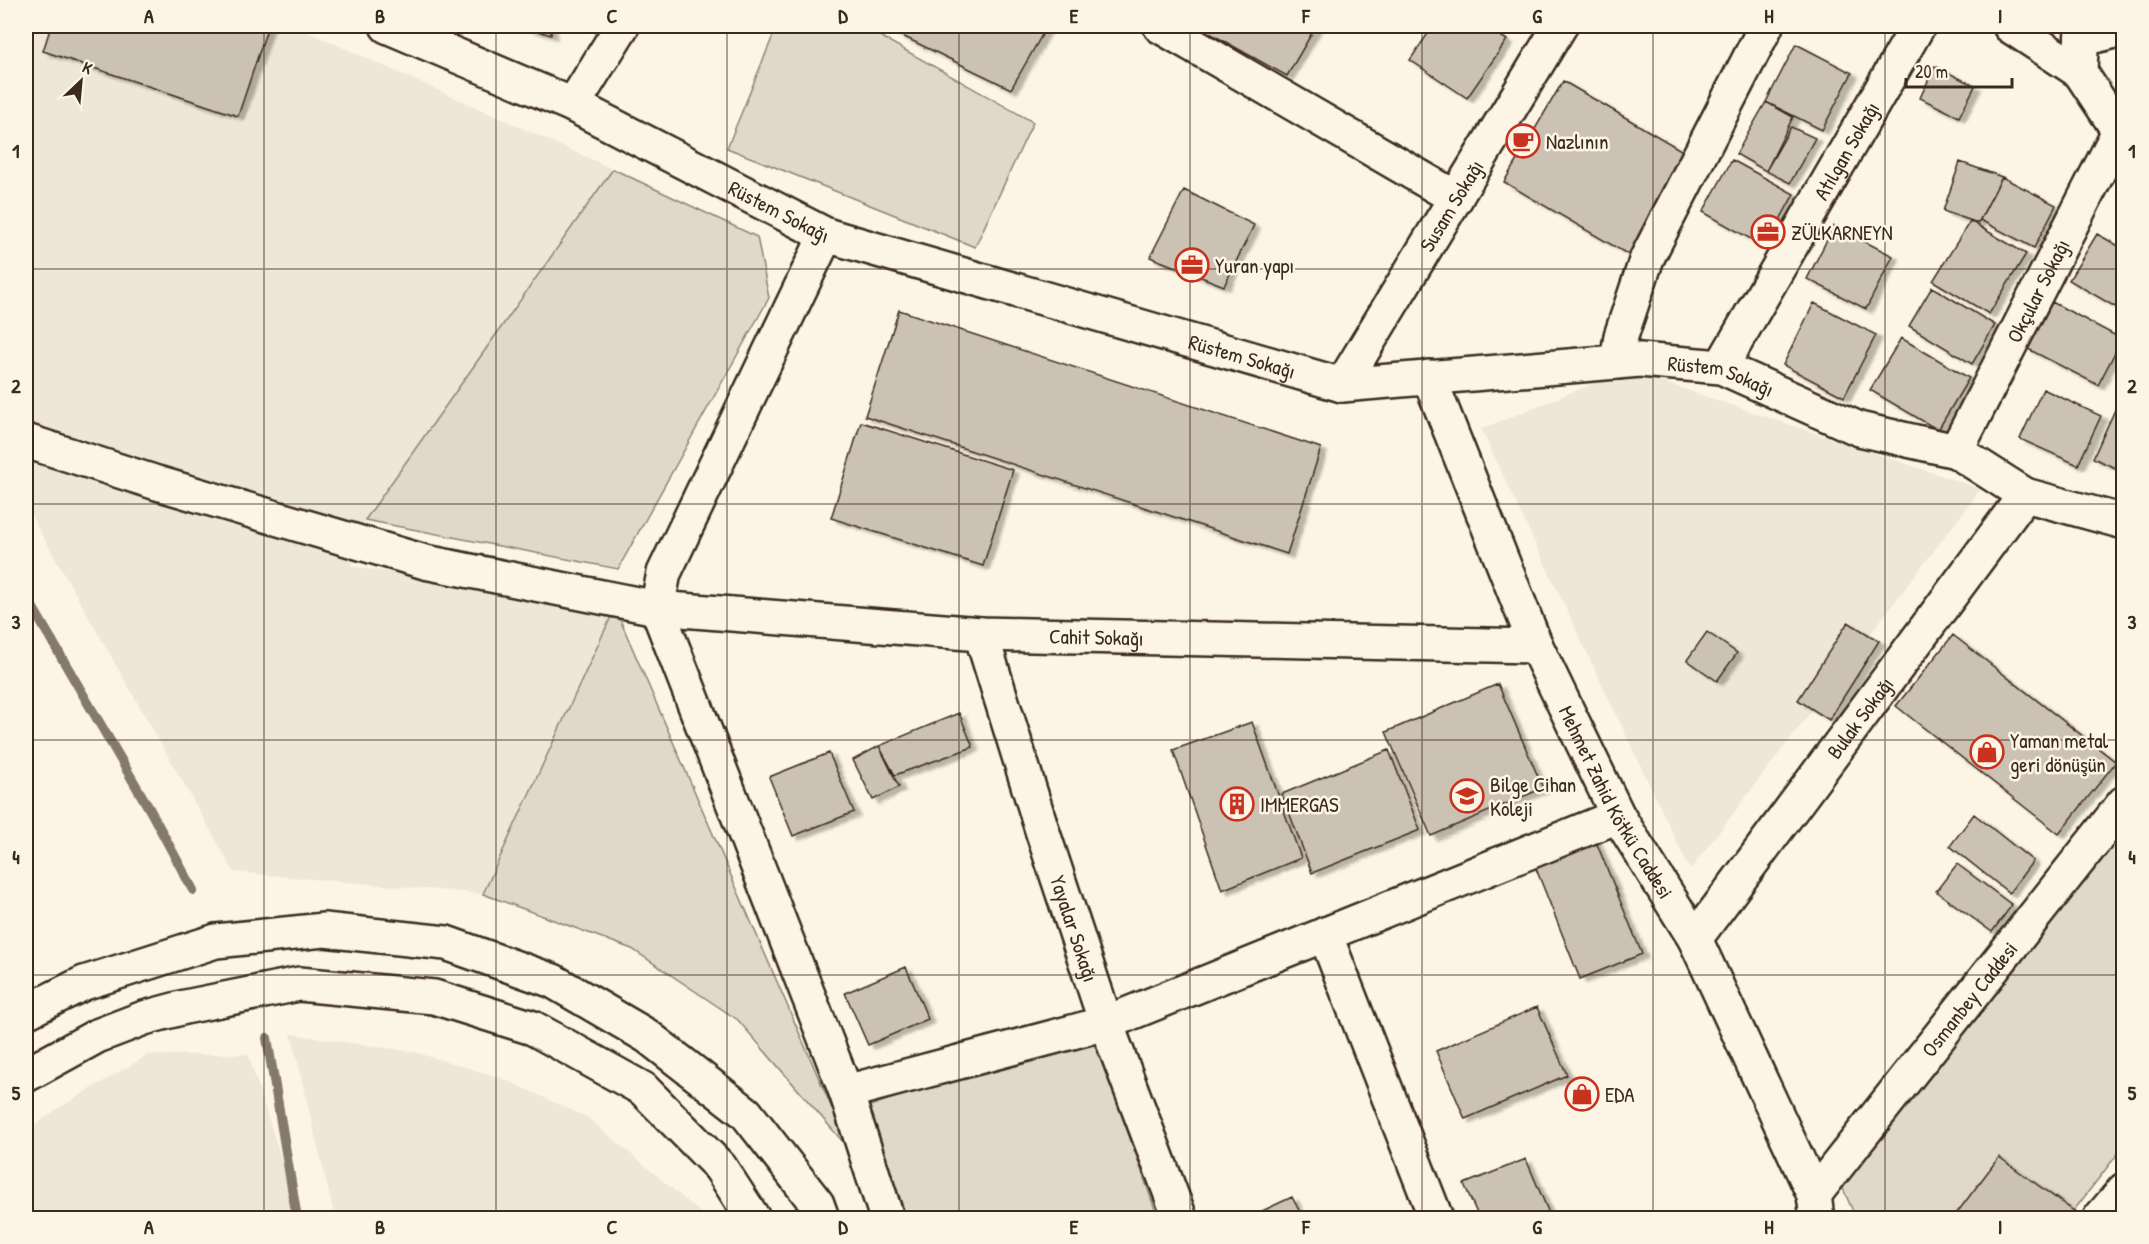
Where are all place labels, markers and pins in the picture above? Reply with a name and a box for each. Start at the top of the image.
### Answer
cafe icon: Nazlının [1505,123,1541,159]
place label: Nazlının [1546,127,1608,156]
office icon: ZÜLKARNEYN [1750,214,1786,250]
place label: ZÜLKARNEYN [1791,218,1893,247]
office icon: Yuran yapı [1174,247,1210,283]
place label: Yuran yapı [1215,251,1294,280]
place label: Yaman metal geri dönüşün [2010,726,2108,779]
shop icon: Yaman metal geri dönüşün [1969,734,2005,770]
place label: Bilge Cihan Koleji [1490,770,1576,823]
school or university icon: Bilge Cihan Koleji [1449,778,1485,814]
building icon: IMMERGAS [1219,786,1255,822]
place label: IMMERGAS [1260,790,1339,819]
shop icon: EDA [1564,1076,1600,1112]
place label: EDA [1605,1080,1635,1109]

